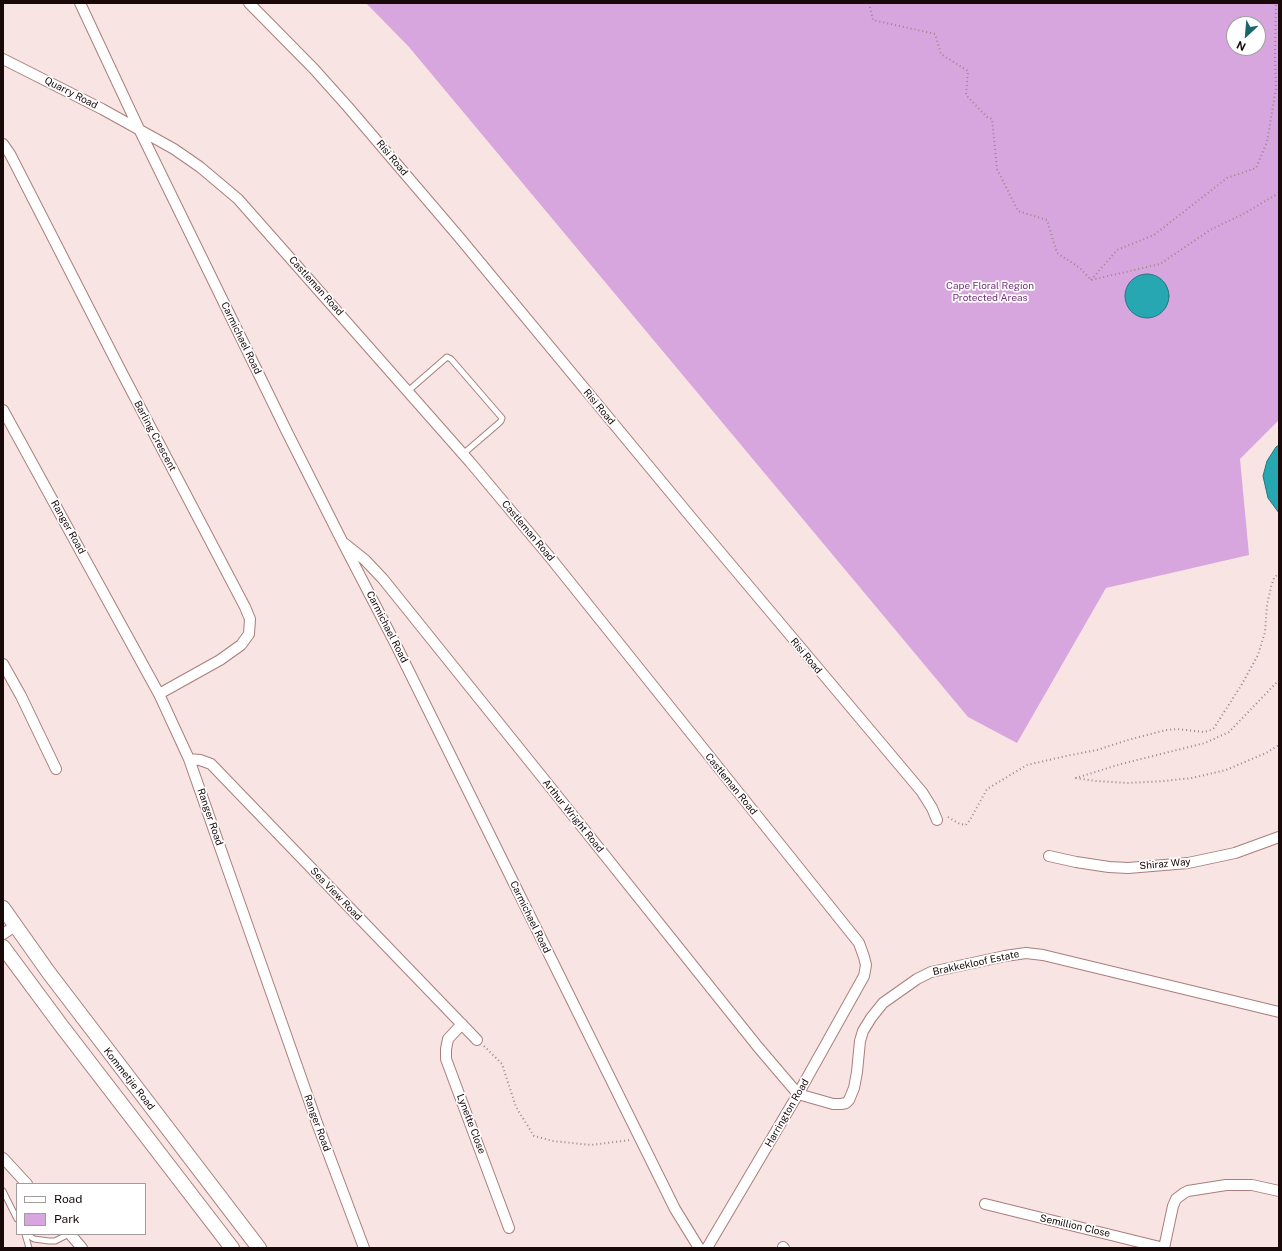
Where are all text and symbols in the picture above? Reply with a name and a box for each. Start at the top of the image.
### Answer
north arrow [1226,16,1266,56]
text: N [1235,39,1248,53]
street label: Quarry Road [42,74,100,112]
street label: Risi Road [374,138,410,178]
street label: Castleman Road [286,254,346,318]
park label: Cape Floral Region Protected Areas [946,280,1034,304]
street label: Carmichael Road [218,300,264,376]
street label: Risi Road [581,387,617,427]
street label: Barling Crescent [131,399,179,473]
street label: Ranger Road [48,498,88,556]
street label: Castleman Road [499,498,557,564]
street label: Carmichael Road [364,589,410,665]
street label: Risi Road [788,636,824,676]
street label: Castleman Road [703,751,759,817]
street label: Arthur Wright Road [540,777,606,855]
street label: Ranger Road [195,787,225,847]
street label: Shiraz Way [1139,856,1191,872]
street label: Sea View Road [308,865,364,923]
street label: Carmichael Road [507,879,553,955]
street label: Brakkekloof Estate [932,948,1020,978]
street label: Kommetjie Road [101,1045,157,1113]
street label: Harrington Road [763,1077,811,1149]
street label: Lynette Close [454,1092,488,1156]
street label: Ranger Road [301,1093,333,1153]
legend [16,1183,146,1235]
text: Road [54,1192,82,1206]
text: Park [54,1212,80,1226]
street label: Semillion Close [1039,1212,1111,1240]

